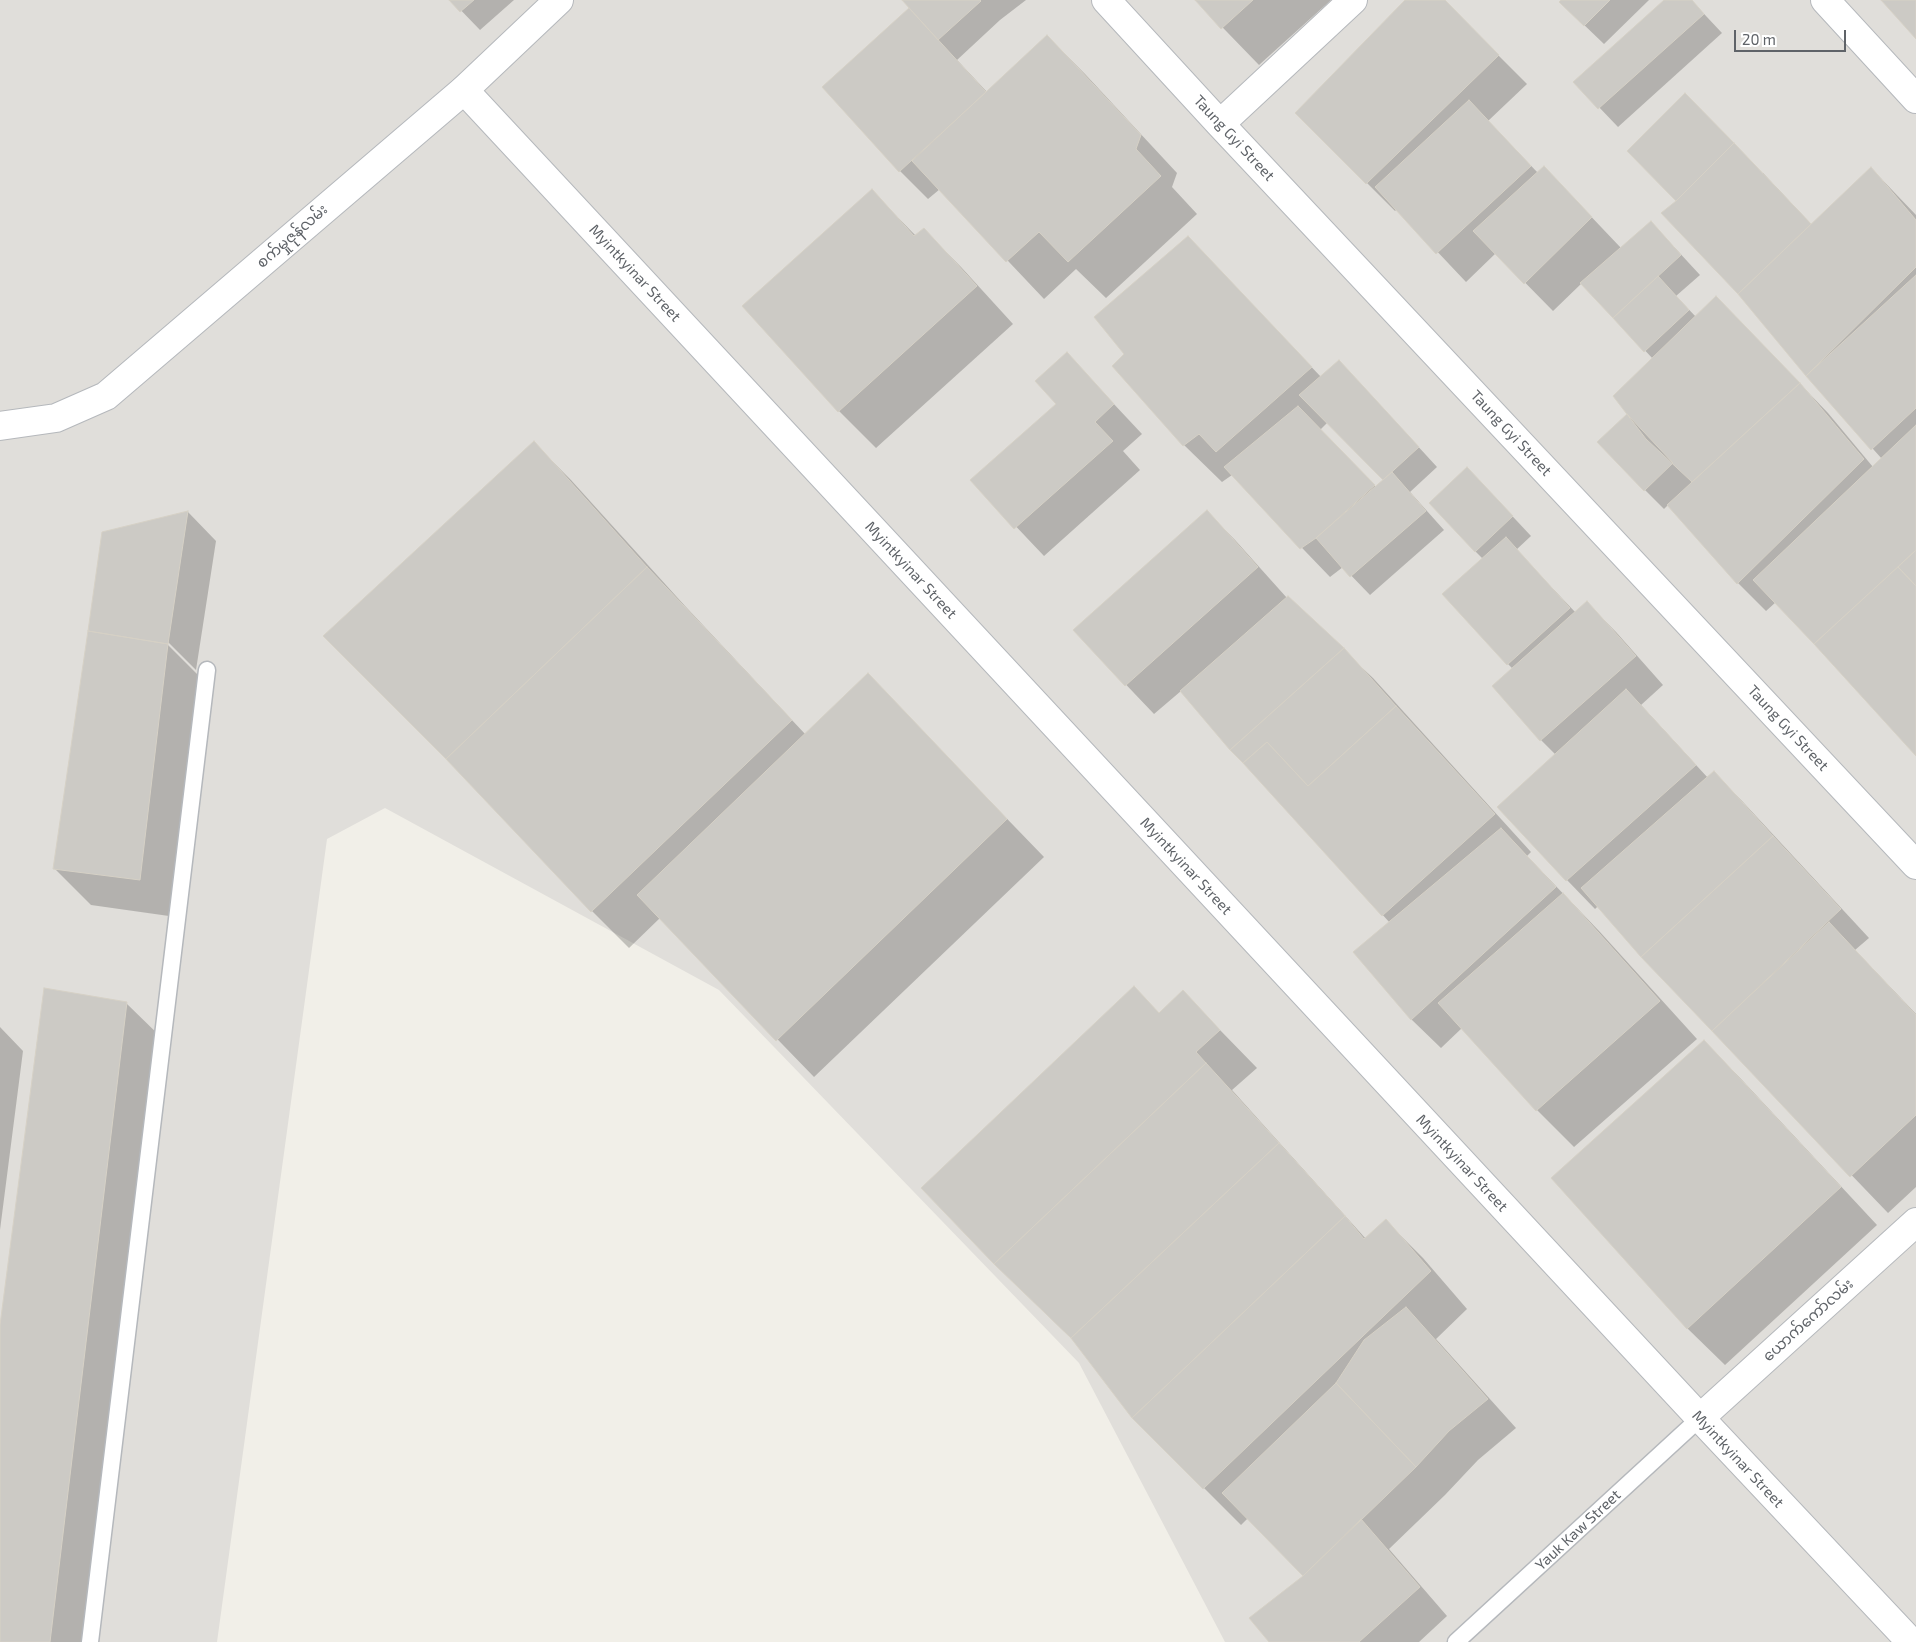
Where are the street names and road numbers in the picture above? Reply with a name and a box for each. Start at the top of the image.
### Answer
street label: Taung Gyi Street [1190,91,1278,185]
street label: စက်မှုဇုန်လမ်း [253,200,331,272]
street label: Myintkyinar Street [585,221,685,325]
street label: Taung Gyi Street [1467,386,1555,480]
street label: Myintkyinar Street [861,518,961,622]
street label: Taung Gyi Street [1744,681,1832,775]
street label: Myintkyinar Street [1136,814,1236,918]
street label: Myintkyinar Street [1412,1111,1512,1215]
street label: ယောက်ကော်လမ်း [1759,1275,1857,1365]
street label: Myintkyinar Street [1688,1407,1788,1511]
street label: Yauk Kaw Street [1532,1486,1624,1574]

